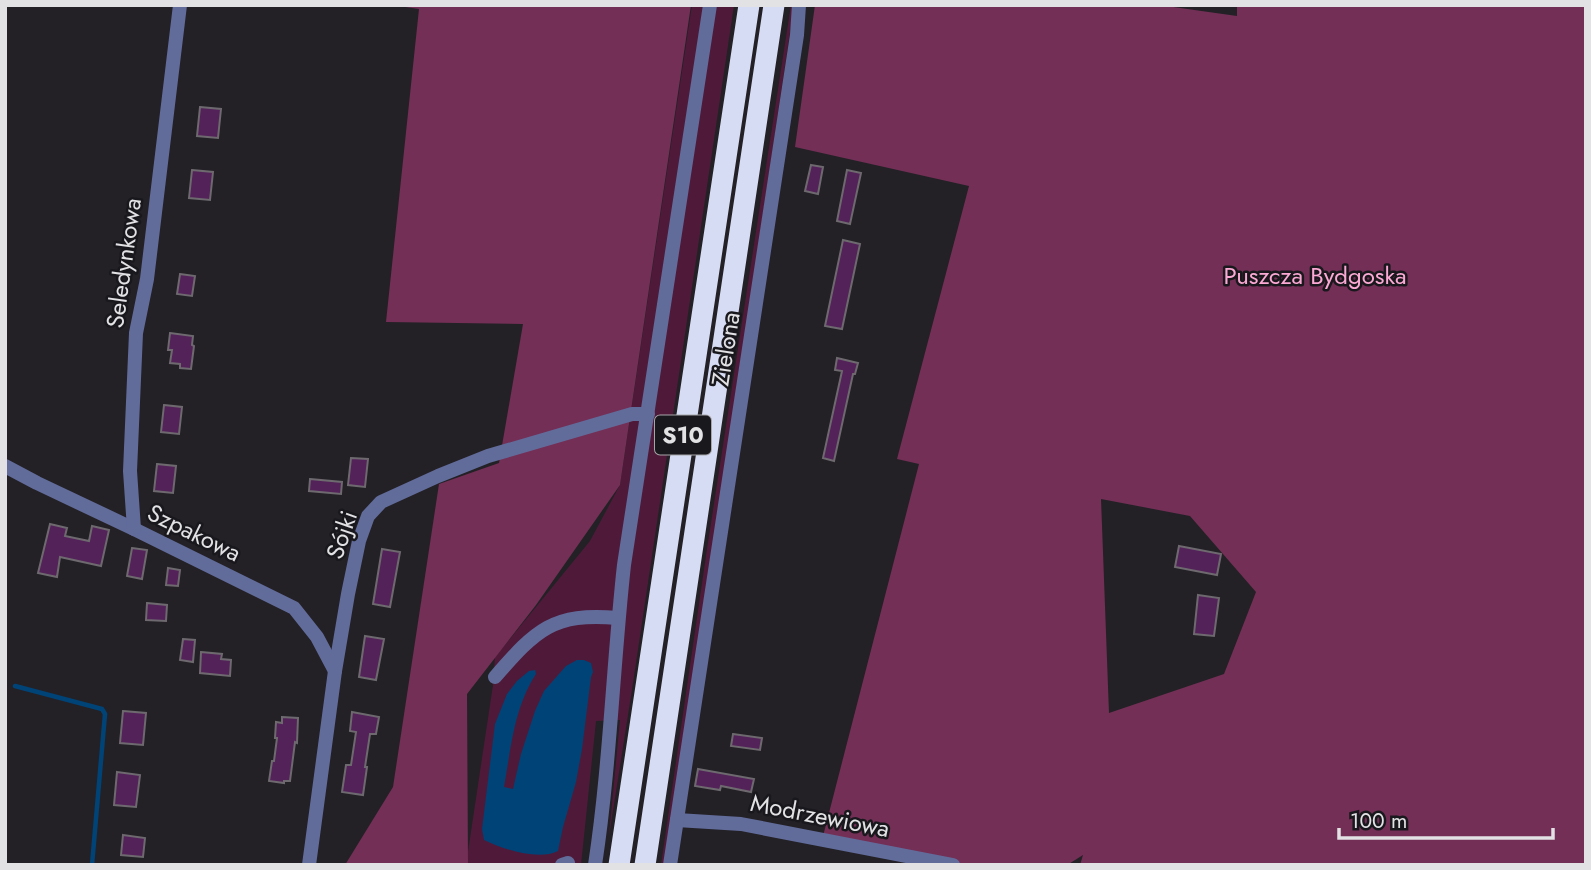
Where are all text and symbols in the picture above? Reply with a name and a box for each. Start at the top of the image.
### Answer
street label: Seledynkowa [97,196,150,330]
park label: Puszcza Bydgoska [1223,258,1407,293]
street label: Zielona [702,309,749,388]
road number: S10 [655,416,711,454]
street label: Szpakowa [142,495,247,570]
street label: Sójki [317,506,366,564]
street label: Modrzewiowa [748,785,893,846]
scale bar [1339,796,1552,840]
text: 100 m [1350,806,1407,836]

